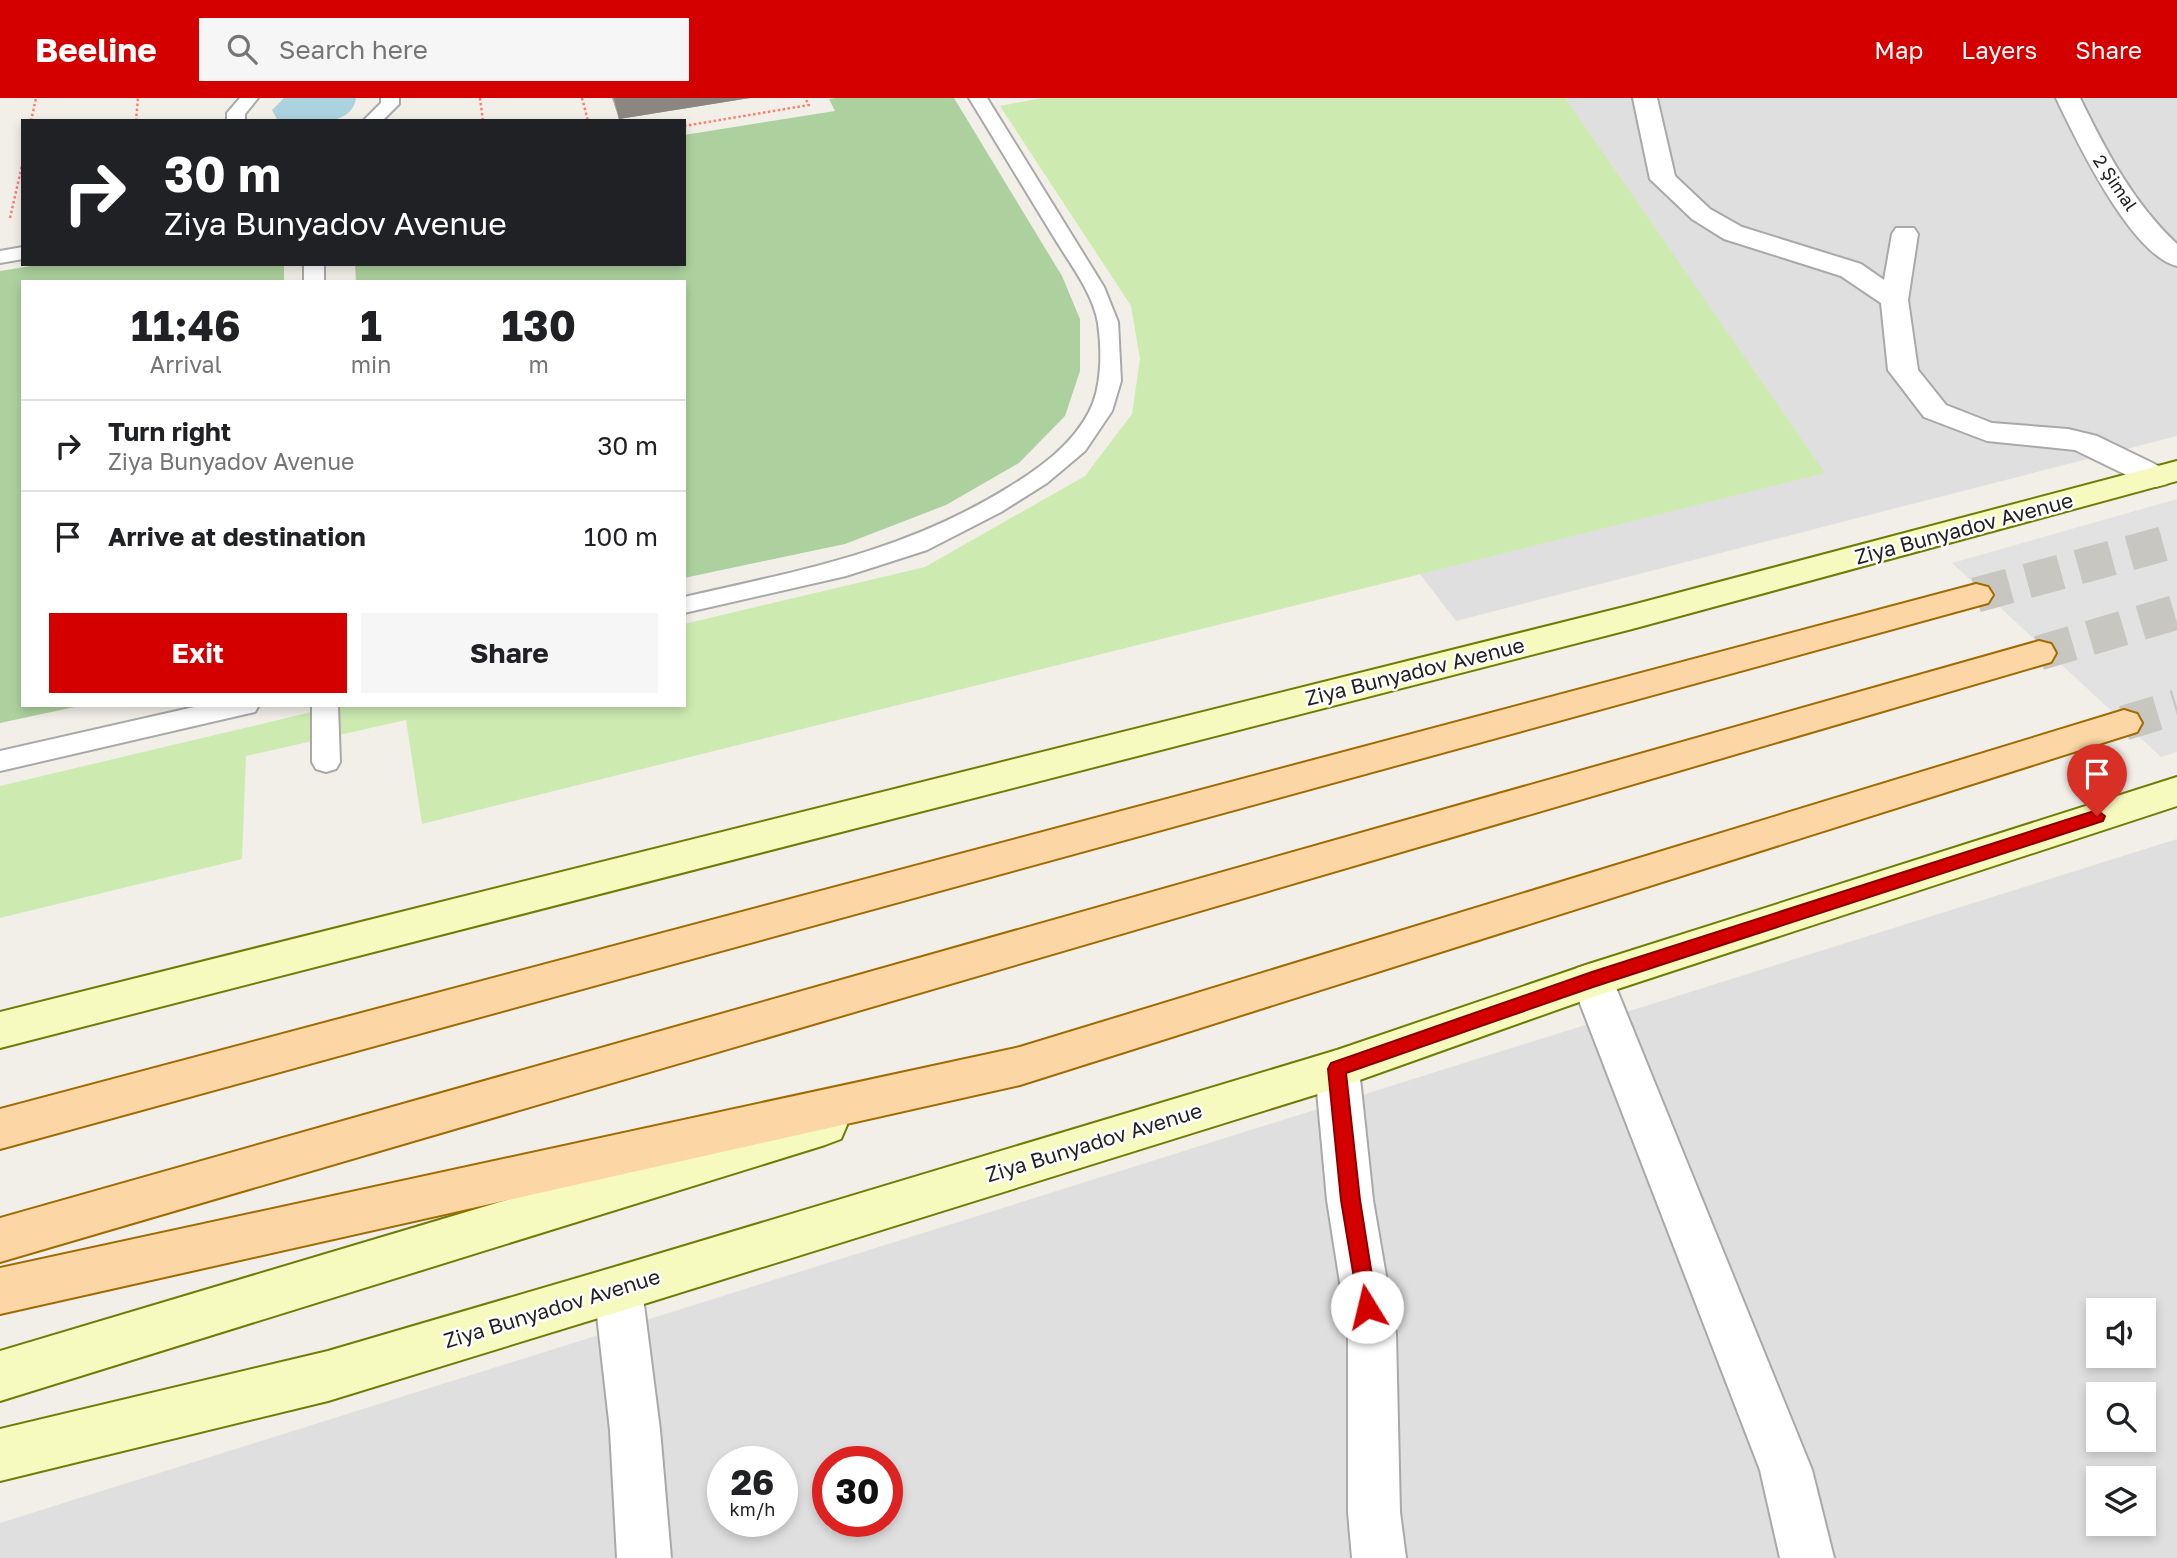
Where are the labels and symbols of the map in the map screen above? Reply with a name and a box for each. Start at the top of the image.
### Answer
street label: 2 Şimal [2089,150,2143,215]
street label: Ziya Bunyadov Avenue [1852,486,2076,570]
street label: Ziya Bunyadov Avenue [1302,631,1527,711]
pin [2067,744,2127,816]
street label: Ziya Bunyadov Avenue [982,1097,1205,1187]
street label: Ziya Bunyadov Avenue [440,1263,663,1353]
position arrow [1330,1270,1404,1344]
speed limit sign: 30 [812,1446,903,1537]

